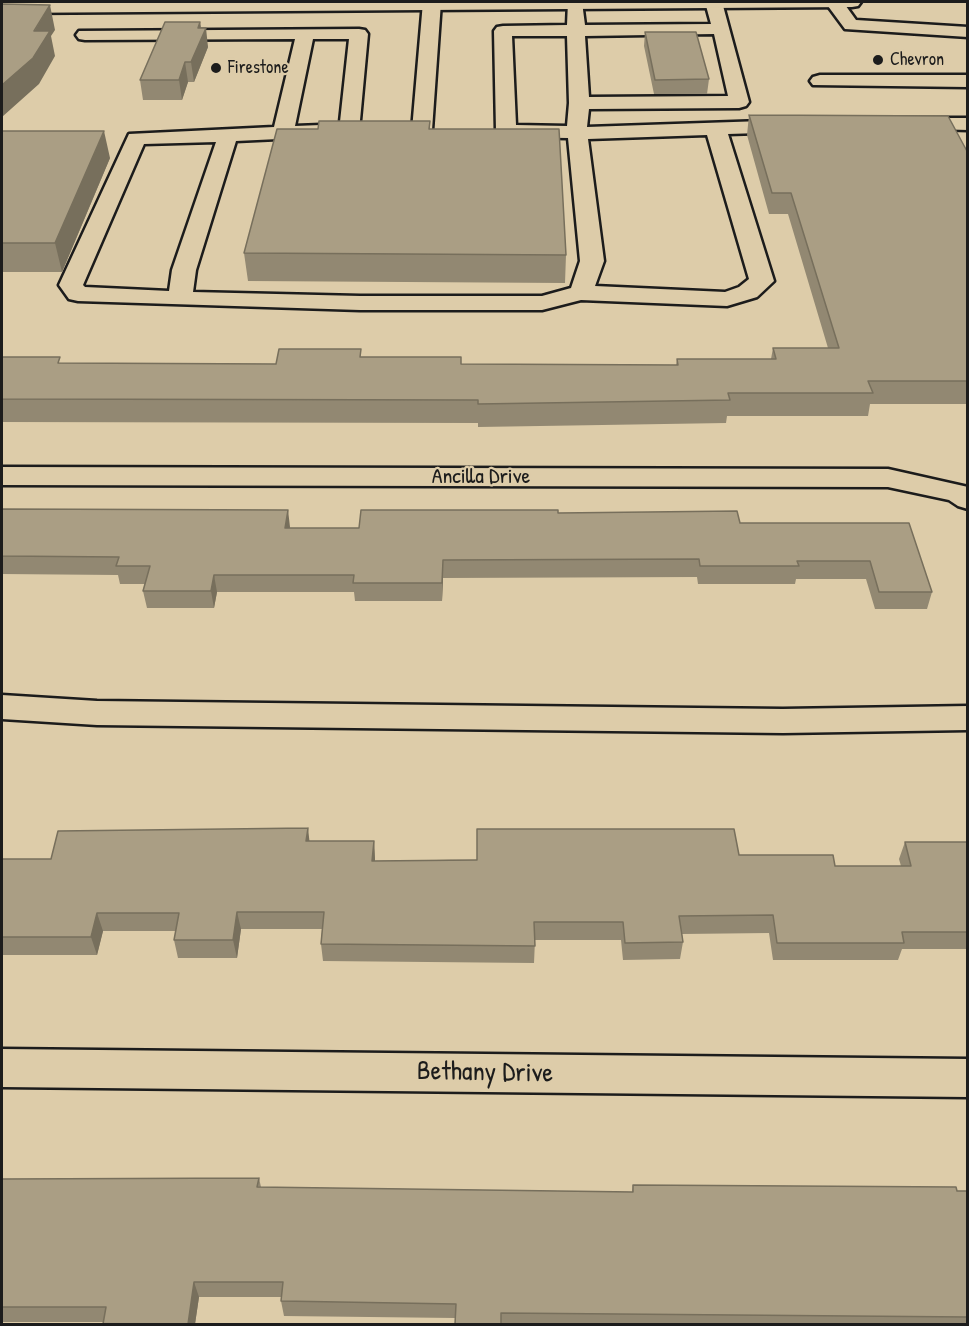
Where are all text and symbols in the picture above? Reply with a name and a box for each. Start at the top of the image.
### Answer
place label: Chevron [890,49,944,71]
marker: Chevron [871,53,885,67]
place label: Firestone [228,57,289,79]
marker: Firestone [209,61,223,75]
street label: Ancilla Drive [432,464,530,490]
street label: Bethany Drive [417,1056,553,1090]

